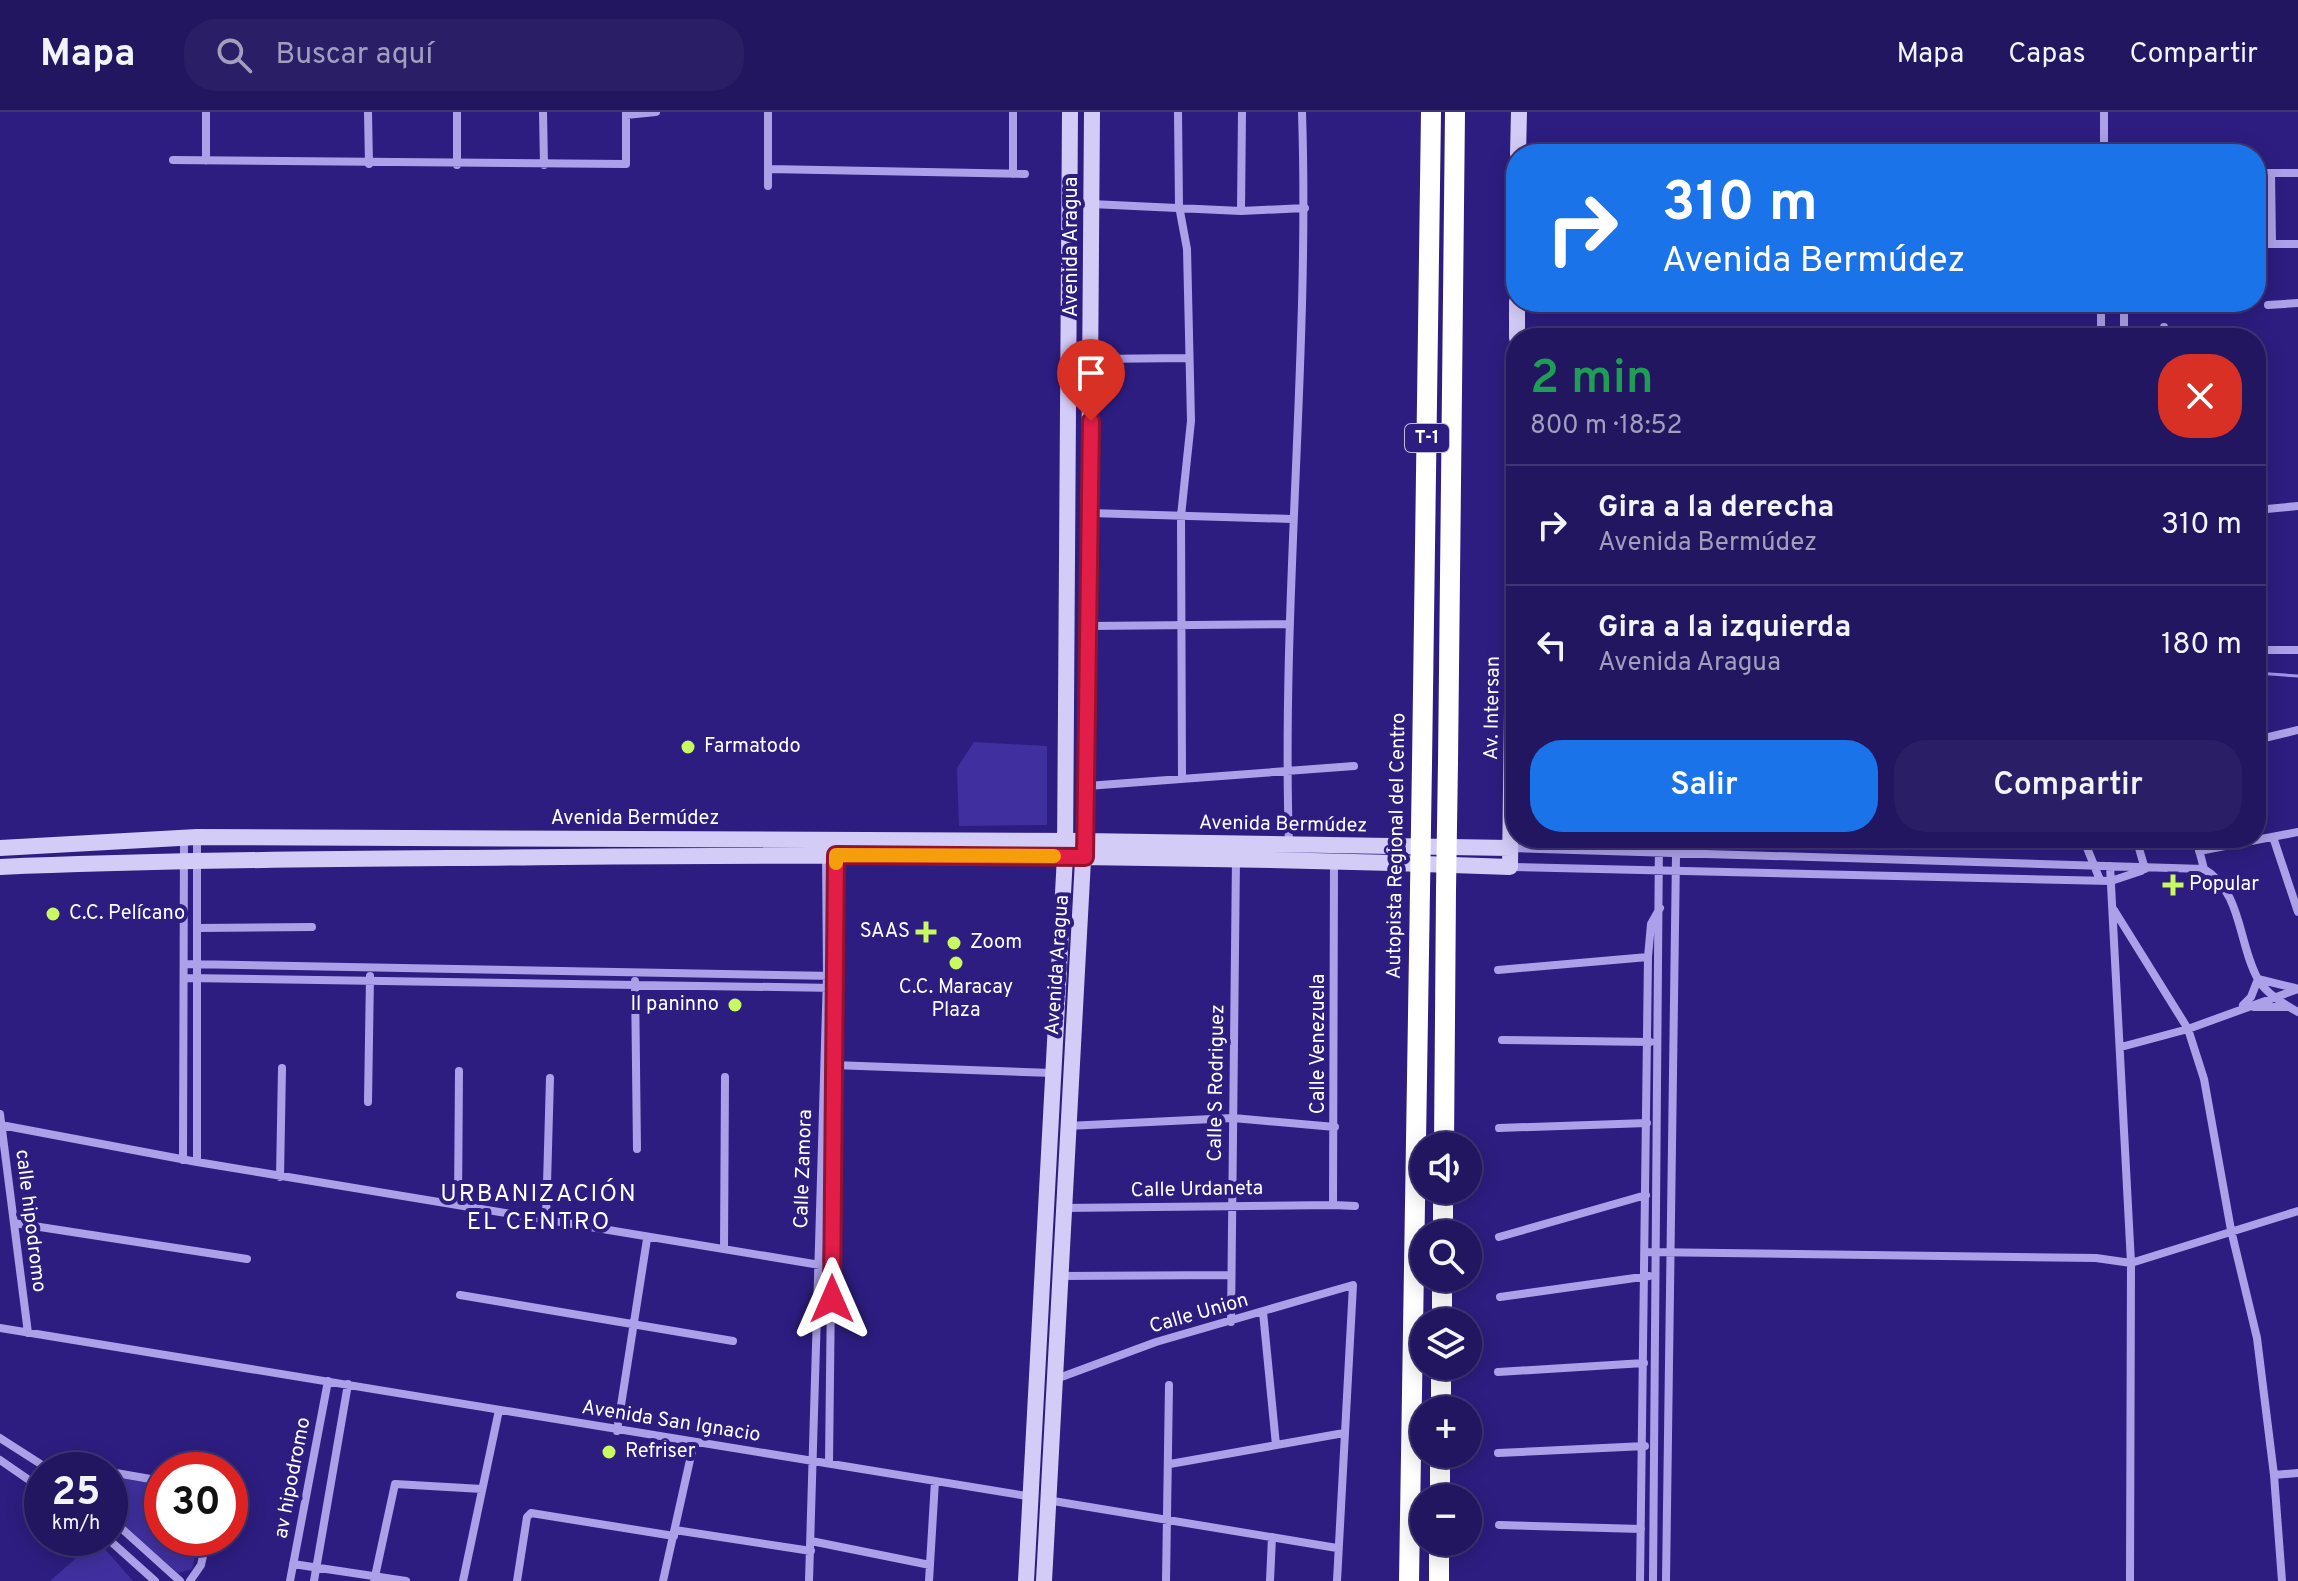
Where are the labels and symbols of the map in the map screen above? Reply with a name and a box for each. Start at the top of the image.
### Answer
street label: Avenida Aragua [1059,177,1085,317]
pin [1057,339,1125,421]
road number: T-1 [1405,424,1449,452]
street label: Av. Intersan [1479,656,1507,760]
street label: Autopista Regional del Centro [1382,713,1412,979]
place label: Farmatodo [704,734,801,760]
marker: Farmatodo [679,738,697,756]
street label: Avenida Bermúdez [551,806,719,832]
street label: Avenida Bermúdez [1199,811,1367,839]
place label: Popular [2189,872,2259,898]
marker: Popular [2164,876,2182,894]
street label: Avenida Aragua [1040,894,1076,1036]
place label: C.C. Pelícano [69,901,185,927]
marker: C.C. Pelícano [44,905,62,923]
place label: SAAS [860,919,910,945]
marker: SAAS [917,923,935,941]
place label: Zoom [970,930,1022,956]
marker: Zoom [945,934,963,952]
marker: C.C. Maracay Plaza [947,954,965,972]
street label: Calle Venezuela [1306,974,1332,1114]
place label: C.C. Maracay Plaza [899,975,1013,1024]
place label: Il paninno [630,992,719,1018]
marker: Il paninno [726,996,744,1014]
street label: Calle S Rodriguez [1203,1004,1231,1162]
street label: Calle Zamora [789,1109,819,1229]
street label: calle hipodromo [8,1148,52,1294]
street label: Calle Urdaneta [1131,1176,1263,1204]
district label: URBANIZACIÓN EL CENTRO [440,1178,638,1238]
position arrow [790,1257,874,1341]
street label: Calle Union [1146,1287,1252,1341]
street label: Avenida San Ignacio [580,1395,762,1449]
street label: av hipodromo [269,1415,317,1541]
place label: Refriser [625,1439,696,1465]
marker: Refriser [600,1443,618,1461]
speed limit sign: 30 [144,1452,248,1556]

